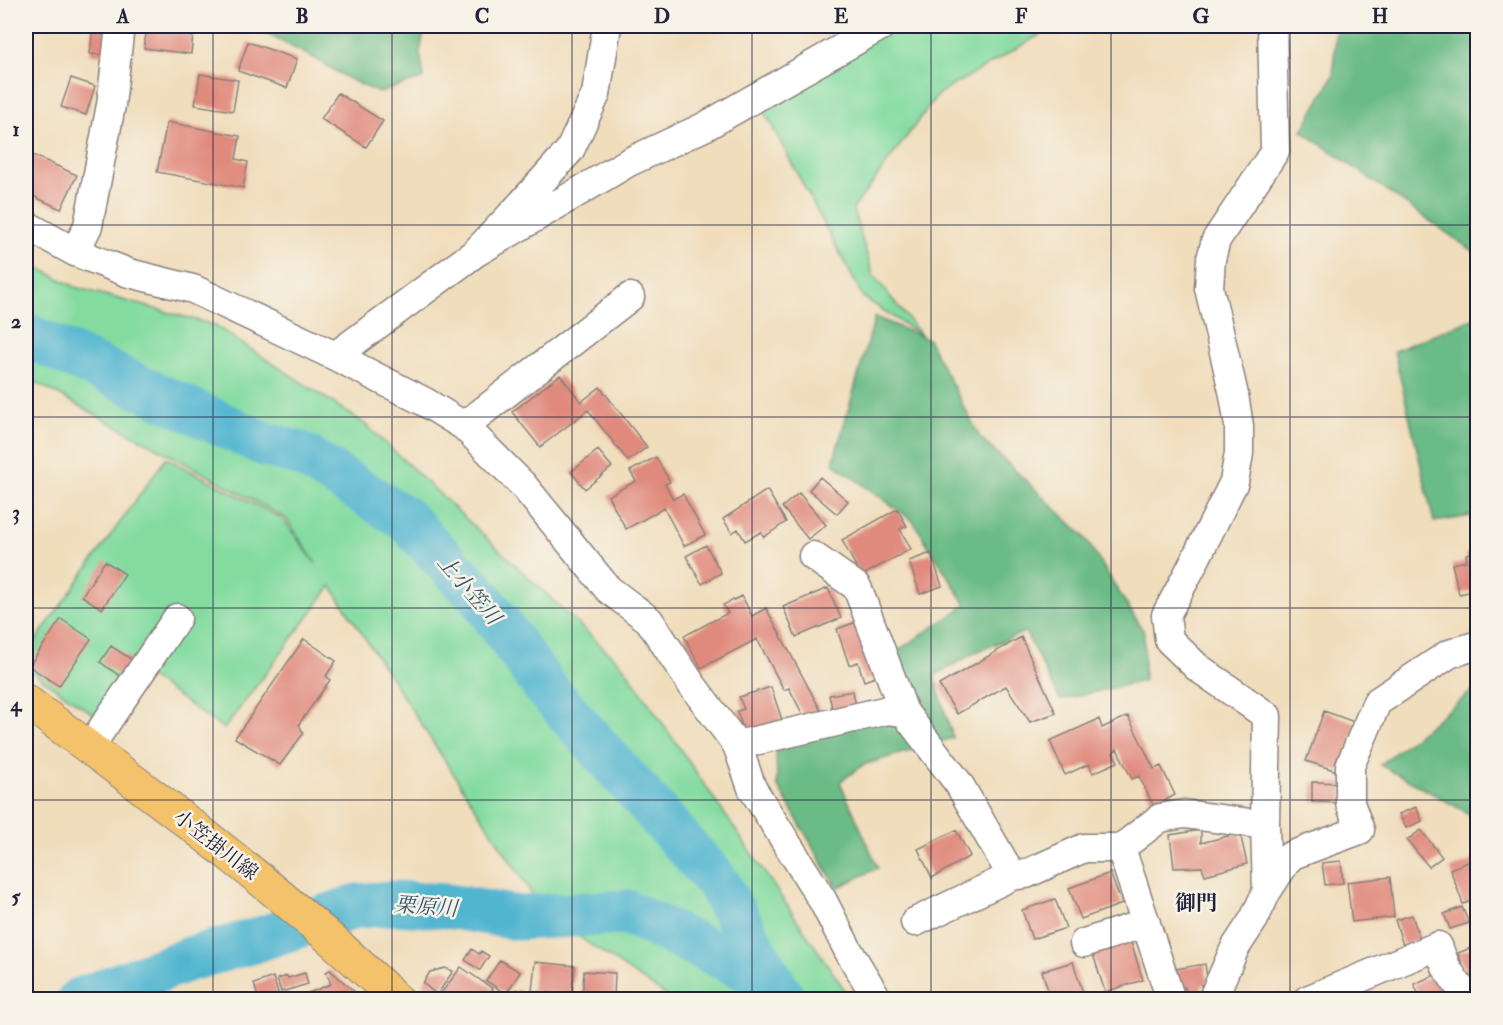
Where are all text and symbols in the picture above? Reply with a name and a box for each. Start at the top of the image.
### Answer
text: A [116,4,130,29]
text: B [295,4,309,29]
text: C [475,4,489,29]
text: D [654,4,670,29]
text: E [834,4,849,29]
text: F [1015,4,1028,29]
text: G [1193,4,1210,29]
text: H [1372,4,1388,29]
text: 1 [12,117,20,142]
text: 2 [11,309,21,334]
text: 3 [12,500,20,525]
water label: 上小笠川 [431,549,508,632]
text: 4 [10,692,23,717]
street label: 小笠掛川線 [169,804,263,886]
text: 5 [12,884,22,909]
district label: 御門 [1175,890,1217,917]
water label: 栗原川 [394,891,460,923]

